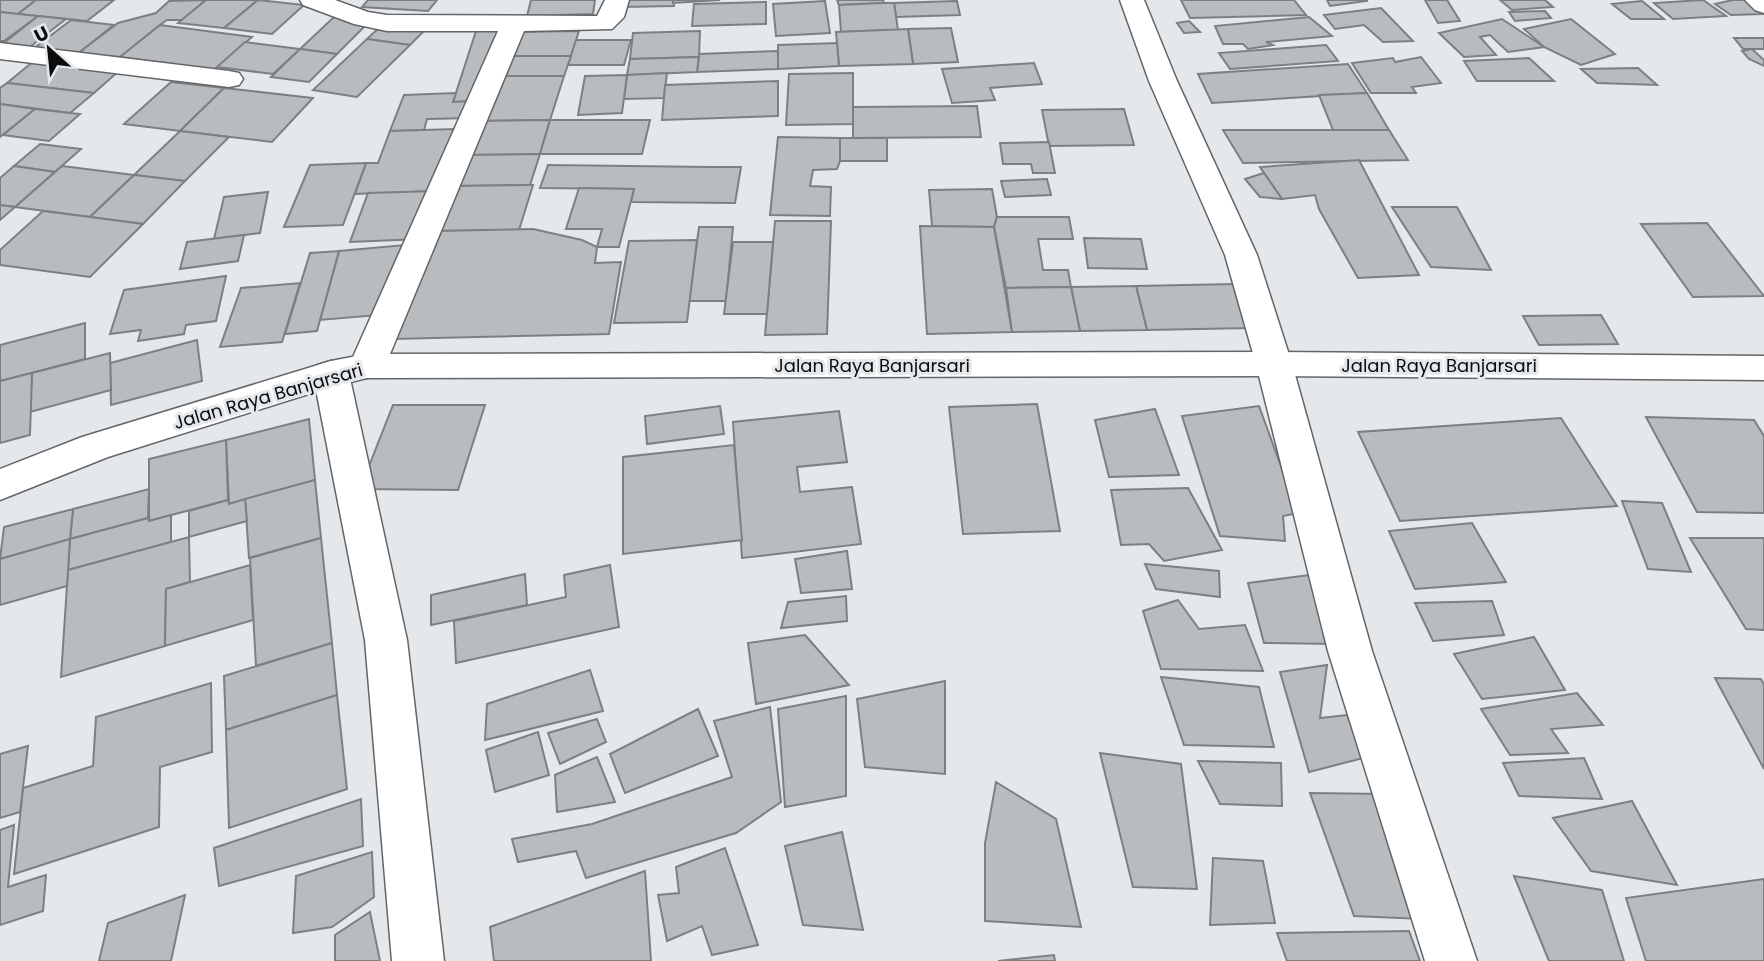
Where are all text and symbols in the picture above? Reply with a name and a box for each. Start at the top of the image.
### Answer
north arrow [14,14,84,84]
text: U [29,19,54,49]
street label: Jalan Raya Banjarsari [774,353,970,378]
street label: Jalan Raya Banjarsari [1341,353,1537,378]
street label: Jalan Raya Banjarsari [171,357,365,435]

